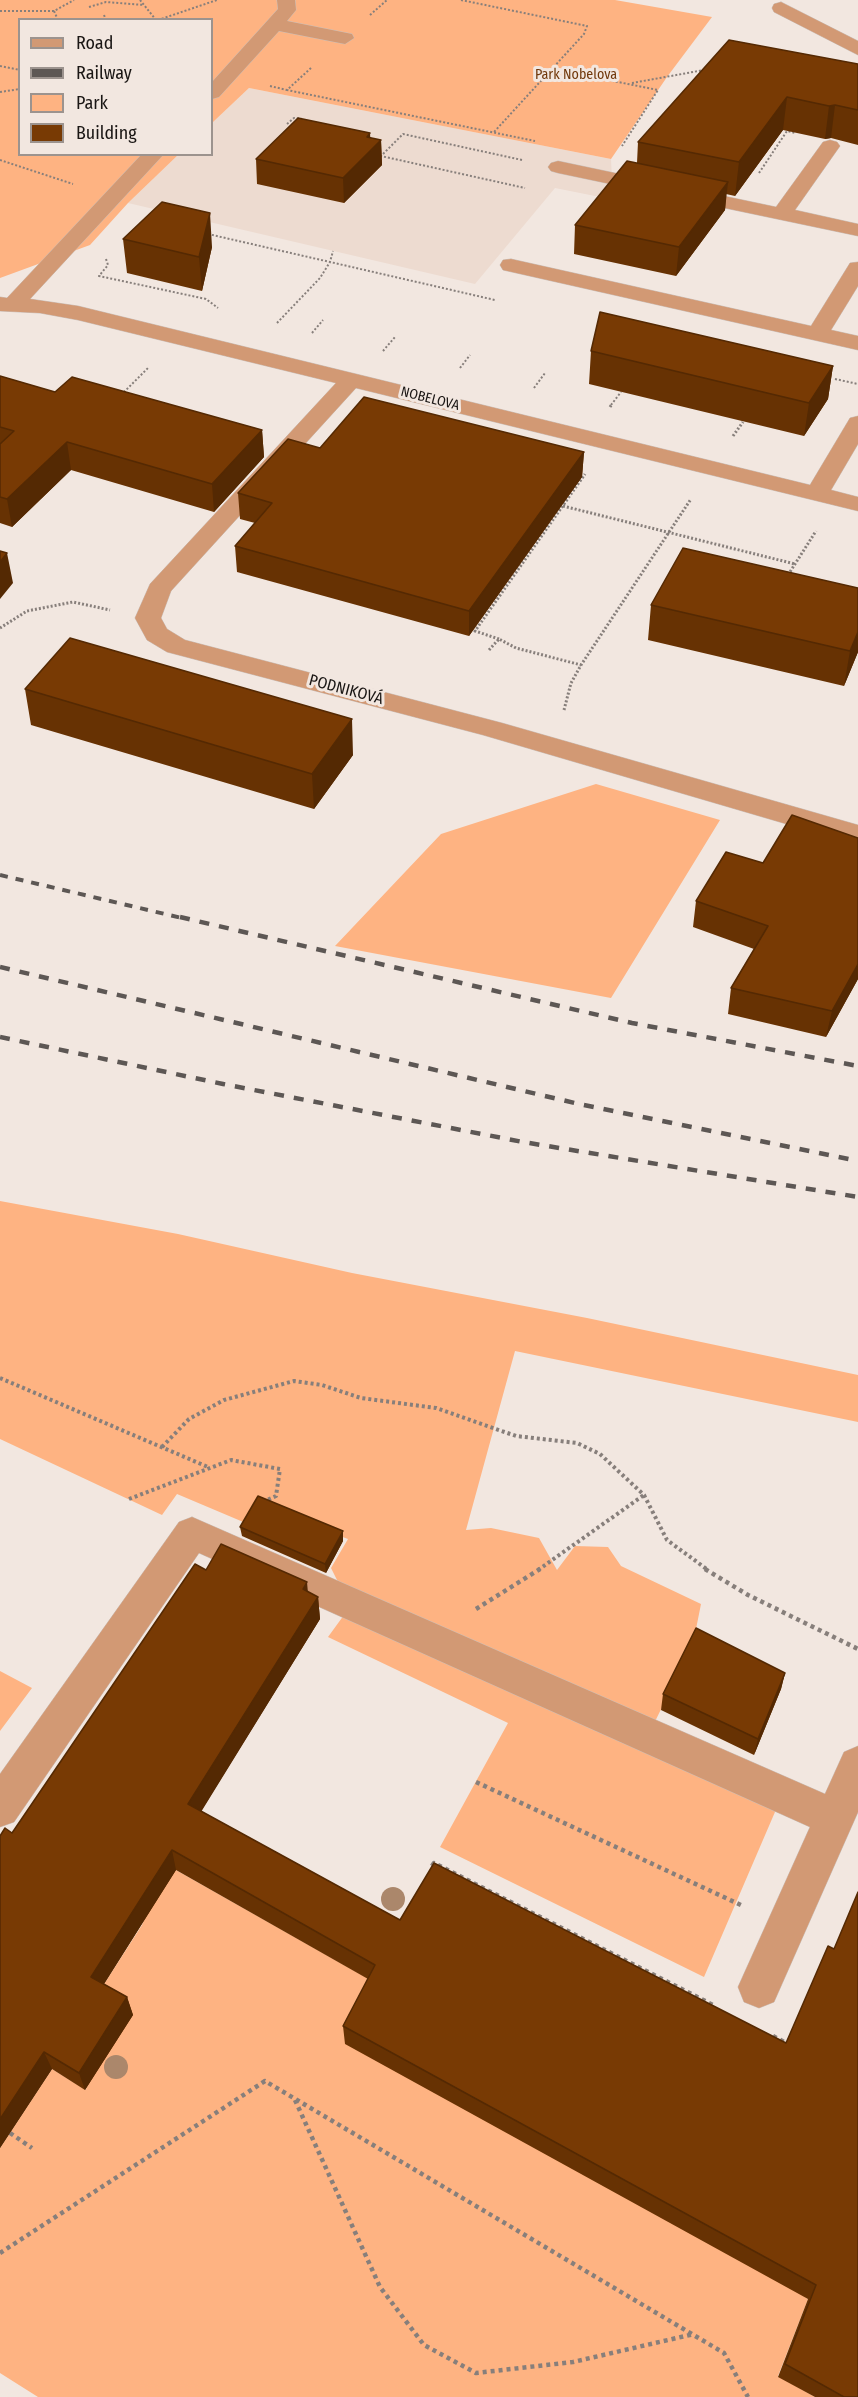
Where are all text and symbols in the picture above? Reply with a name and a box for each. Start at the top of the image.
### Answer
legend [18,18,213,156]
text: Road [76,32,113,54]
text: Railway [76,62,132,84]
park label: Park Nobelova [535,67,617,83]
text: Park [76,92,108,114]
text: Building [76,122,137,144]
street label: NOBELOVA [399,384,461,414]
street label: PODNIKOVÁ [307,671,385,709]

